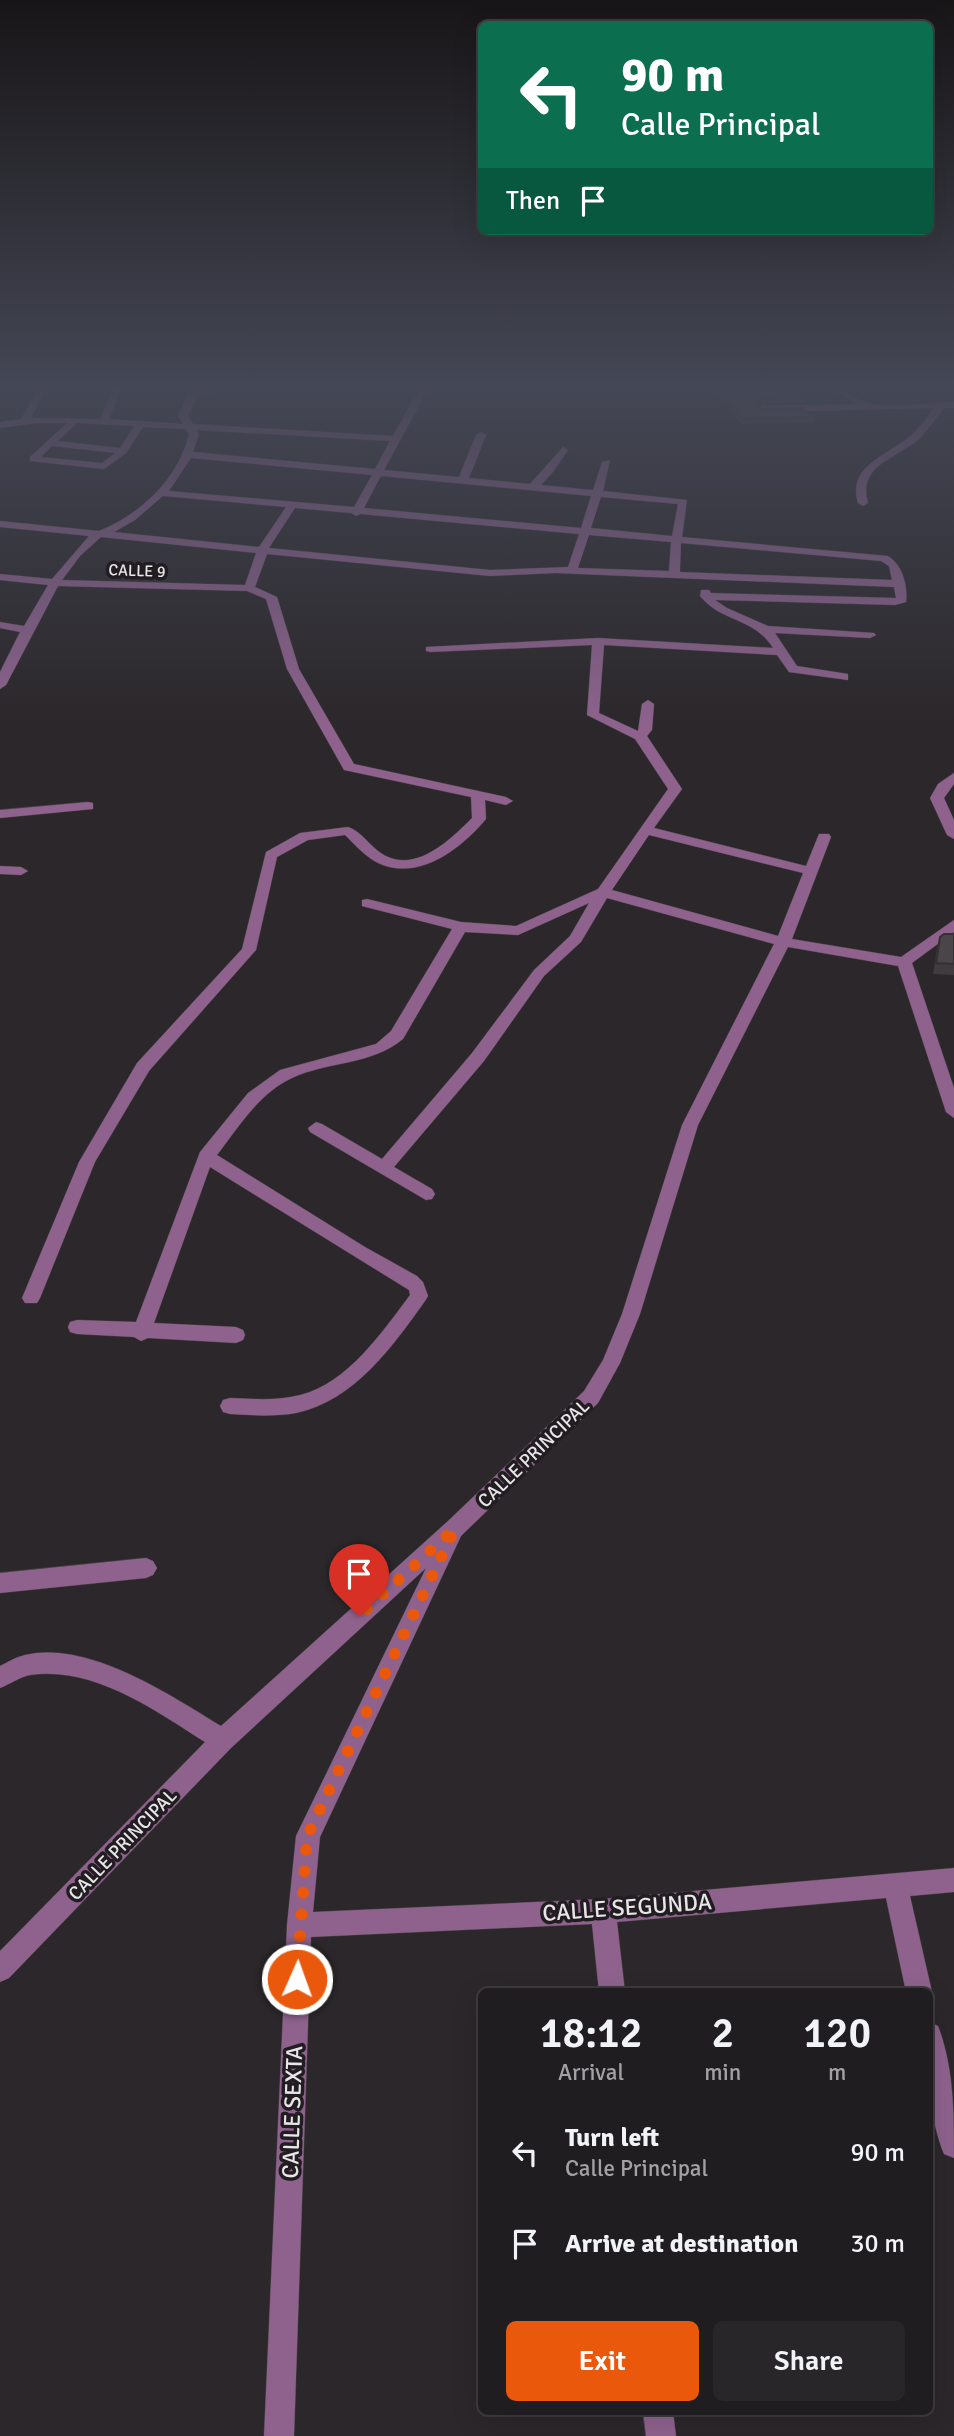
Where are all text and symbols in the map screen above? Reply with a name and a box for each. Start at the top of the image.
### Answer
text: 90 m [621,45,724,105]
icon: left [506,49,597,140]
text: Calle Principal [621,105,820,144]
icon: arrive [574,182,612,220]
text: Then [506,185,560,217]
street label: CALLE 9 [108,560,166,582]
street label: CALLE PRINCIPAL [473,1394,595,1513]
pin [329,1544,389,1616]
icon: arrive [340,1555,378,1593]
street label: CALLE PRINCIPAL [63,1784,182,1906]
street label: CALLE SEGUNDA [541,1887,713,1928]
position arrow [260,1942,334,2016]
text: 18:12 [540,2008,642,2059]
text: 2 [711,2008,734,2059]
text: 120 [803,2008,871,2059]
street label: CALLE SEXTA [276,2045,309,2179]
text: Arrival [558,2058,624,2087]
text: min [704,2058,741,2087]
text: m [828,2058,846,2087]
text: Turn left [565,2122,659,2154]
icon: left [506,2134,544,2172]
text: 90 m [850,2137,905,2169]
text: Calle Principal [565,2154,708,2183]
icon: arrive [506,2225,544,2263]
text: Arrive at destination [565,2228,798,2260]
text: 30 m [850,2228,905,2260]
button: Exit [506,2321,699,2401]
button: Share [713,2321,905,2401]

